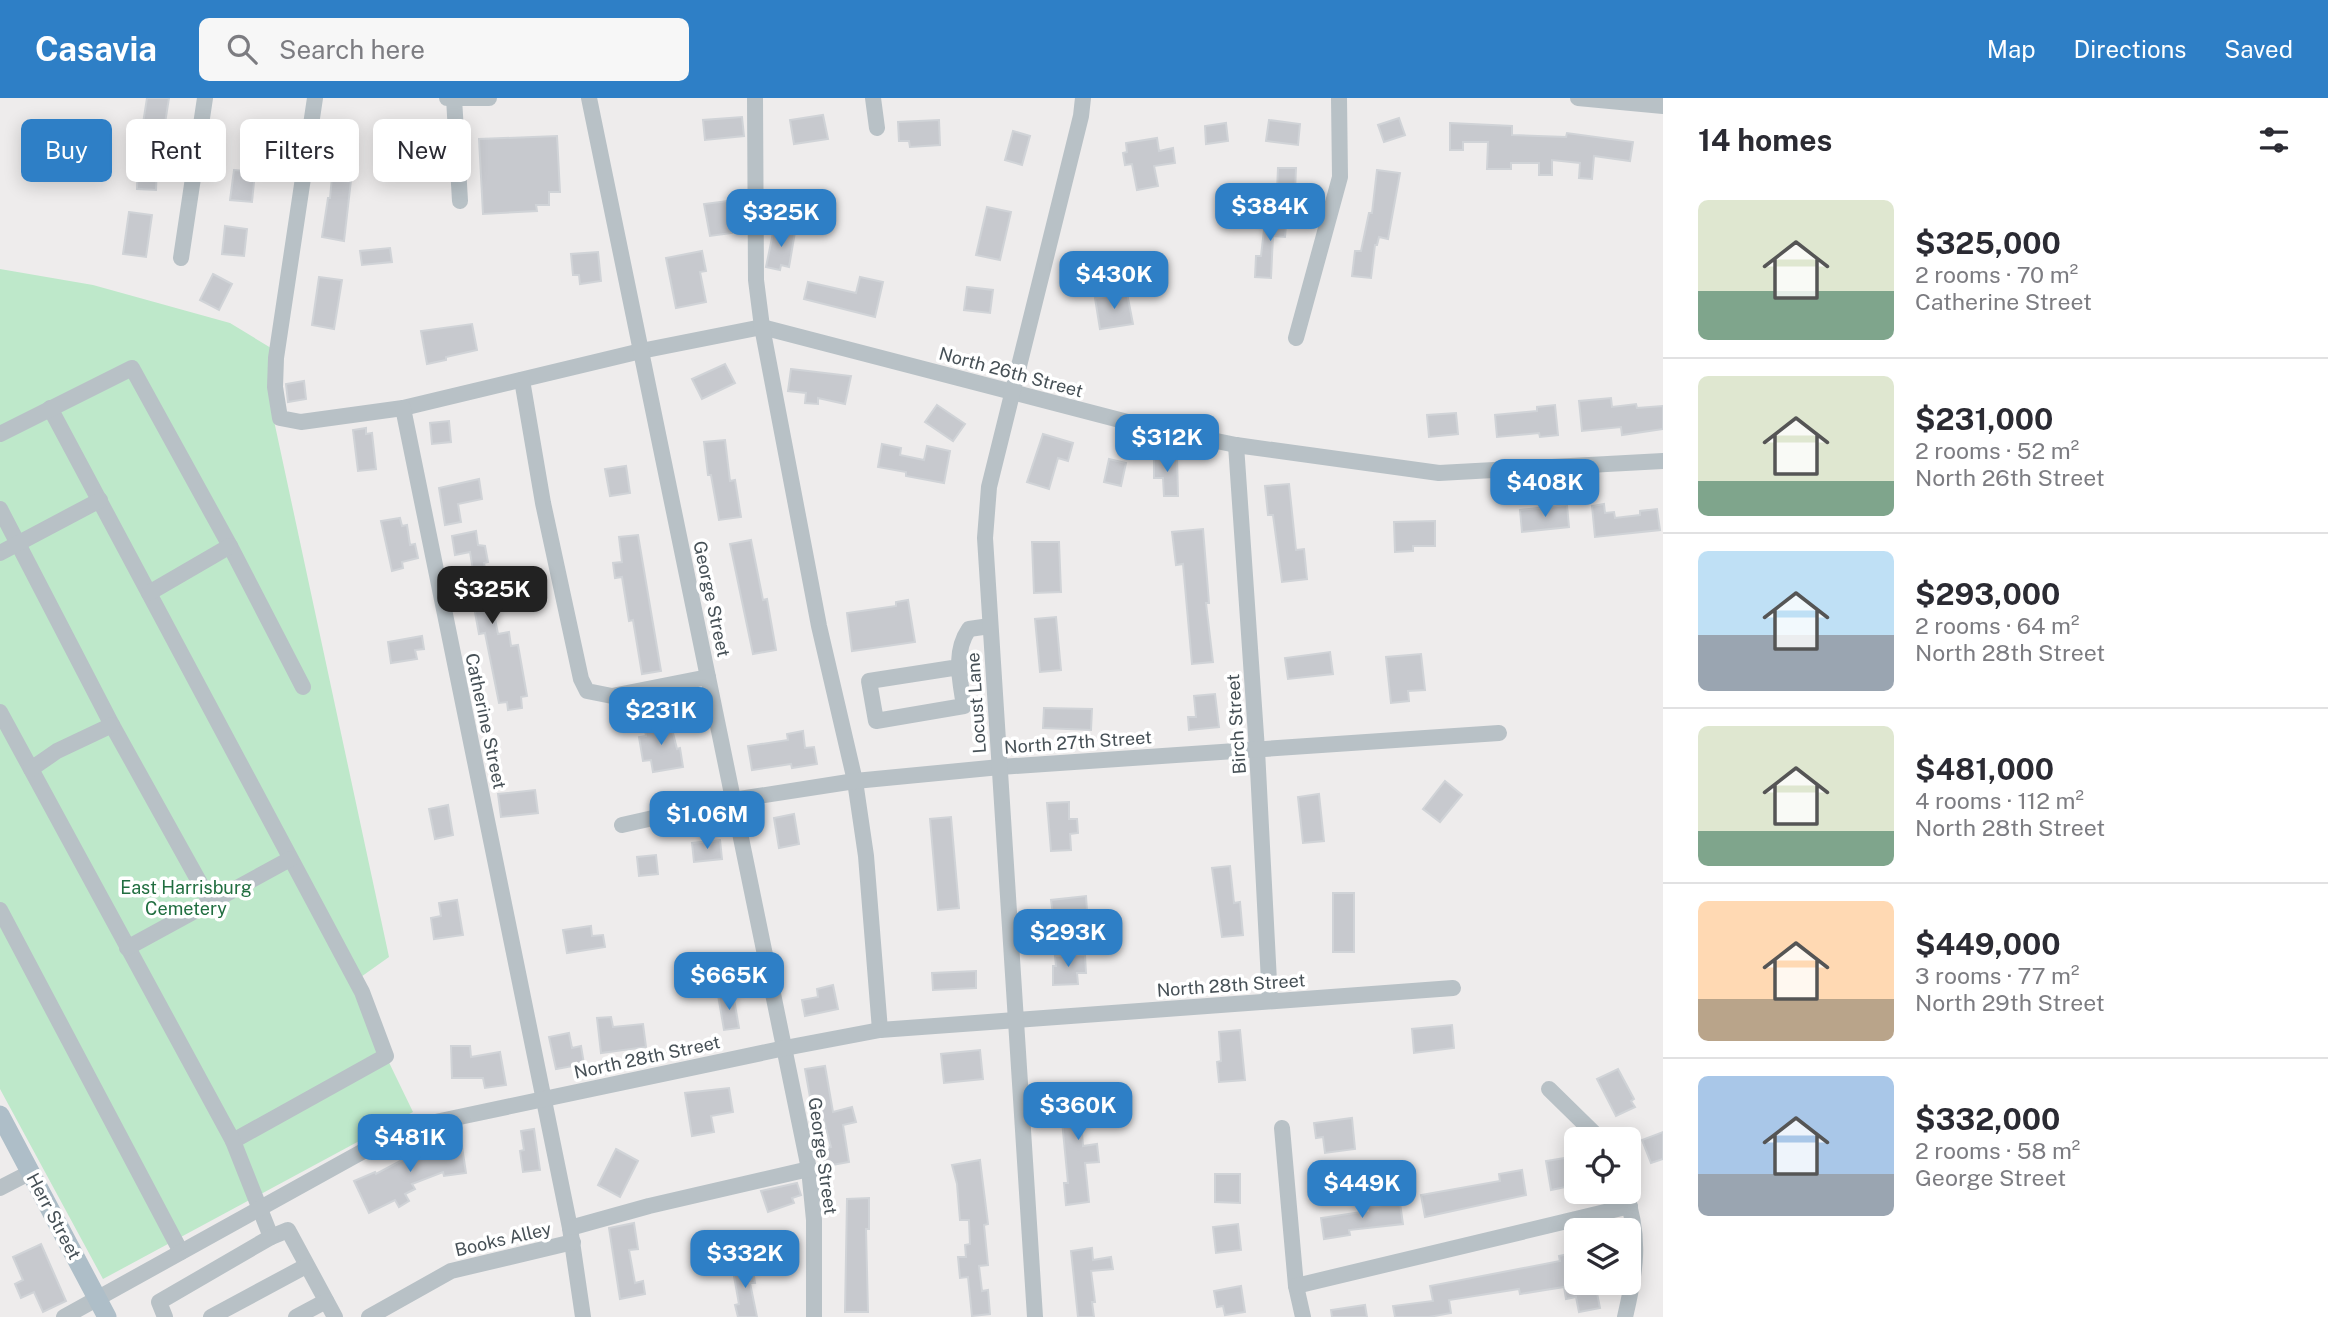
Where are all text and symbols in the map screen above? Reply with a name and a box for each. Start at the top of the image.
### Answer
search box [199,18,689,81]
text: Casavia [35,30,157,68]
icon: search [223,30,261,68]
text: Search here [279,34,425,65]
text: Map [1987,35,2036,63]
text: Directions [2074,35,2186,63]
text: Saved [2224,35,2293,63]
chip: Buy [21,119,112,182]
chip: Rent [126,119,226,182]
chip: Filters [240,119,359,182]
chip: New [373,119,471,182]
icon: filters [2255,121,2293,159]
text: 14 homes [1698,122,1832,158]
pin: $384K [1221,184,1319,243]
pin: $325K [732,190,830,249]
text: $384K [1231,192,1309,219]
text: $325K [742,198,820,225]
text: $325,000 [1915,225,2061,261]
icon: home [1754,228,1838,312]
pin: $430K [1065,252,1163,311]
text: $430K [1075,260,1153,287]
text: 2 rooms · 70 m² [1915,261,2078,288]
text: Catherine Street [1915,288,2092,315]
street label: North 26th Street [937,343,1085,401]
text: $231,000 [1915,401,2053,437]
icon: home [1754,404,1838,488]
pin: $312K [1118,414,1216,474]
text: $312K [1131,423,1203,450]
text: 2 rooms · 52 m² [1915,437,2079,464]
pin: $408K [1496,460,1594,519]
text: North 26th Street [1915,464,2105,491]
text: $408K [1506,468,1584,495]
street label: George Street [689,539,735,659]
pin: $325K [443,566,541,626]
text: $325K [453,575,531,602]
text: $293,000 [1915,576,2060,612]
icon: home [1754,579,1838,663]
text: 2 rooms · 64 m² [1915,612,2079,639]
text: North 28th Street [1915,639,2105,666]
street label: Catherine Street [461,651,511,791]
street label: Locust Lane [962,652,990,754]
street label: Birch Street [1222,673,1250,775]
pin: $231K [612,688,710,747]
text: $231K [625,696,697,723]
street label: North 27th Street [1003,726,1153,758]
text: $481,000 [1915,751,2054,787]
icon: home [1754,754,1838,838]
text: 4 rooms · 112 m² [1915,787,2084,814]
pin: $1.06M [650,792,764,851]
text: $1.06M [666,800,748,827]
text: North 28th Street [1915,814,2105,841]
park label: East Harrisburg Cemetery [120,877,252,919]
pin: $293K [1019,910,1117,969]
text: $293K [1029,918,1107,945]
text: $449,000 [1915,926,2061,962]
icon: home [1754,929,1838,1013]
pin: $665K [680,953,778,1012]
text: $665K [690,961,768,988]
text: 3 rooms · 77 m² [1915,962,2079,989]
street label: North 28th Street [1156,969,1306,1001]
text: North 29th Street [1915,989,2105,1016]
street label: North 28th Street [572,1031,722,1083]
pin: $360K [1029,1082,1127,1142]
text: $360K [1039,1091,1117,1118]
street label: George Street [804,1096,842,1216]
text: $332,000 [1915,1101,2060,1137]
icon: home [1754,1104,1838,1188]
pin: $481K [361,1114,459,1174]
text: $481K [374,1123,446,1150]
map controls [1564,1127,1641,1295]
button: locate [1564,1127,1641,1204]
text: 2 rooms · 58 m² [1915,1137,2080,1164]
pin: $449K [1313,1160,1411,1220]
text: George Street [1915,1164,2066,1191]
street label: Herr Street [22,1169,86,1263]
text: $449K [1323,1169,1401,1196]
street label: Books Alley [453,1218,554,1260]
button: layers [1564,1218,1641,1295]
pin: $332K [696,1230,794,1290]
text: $332K [706,1239,784,1266]

